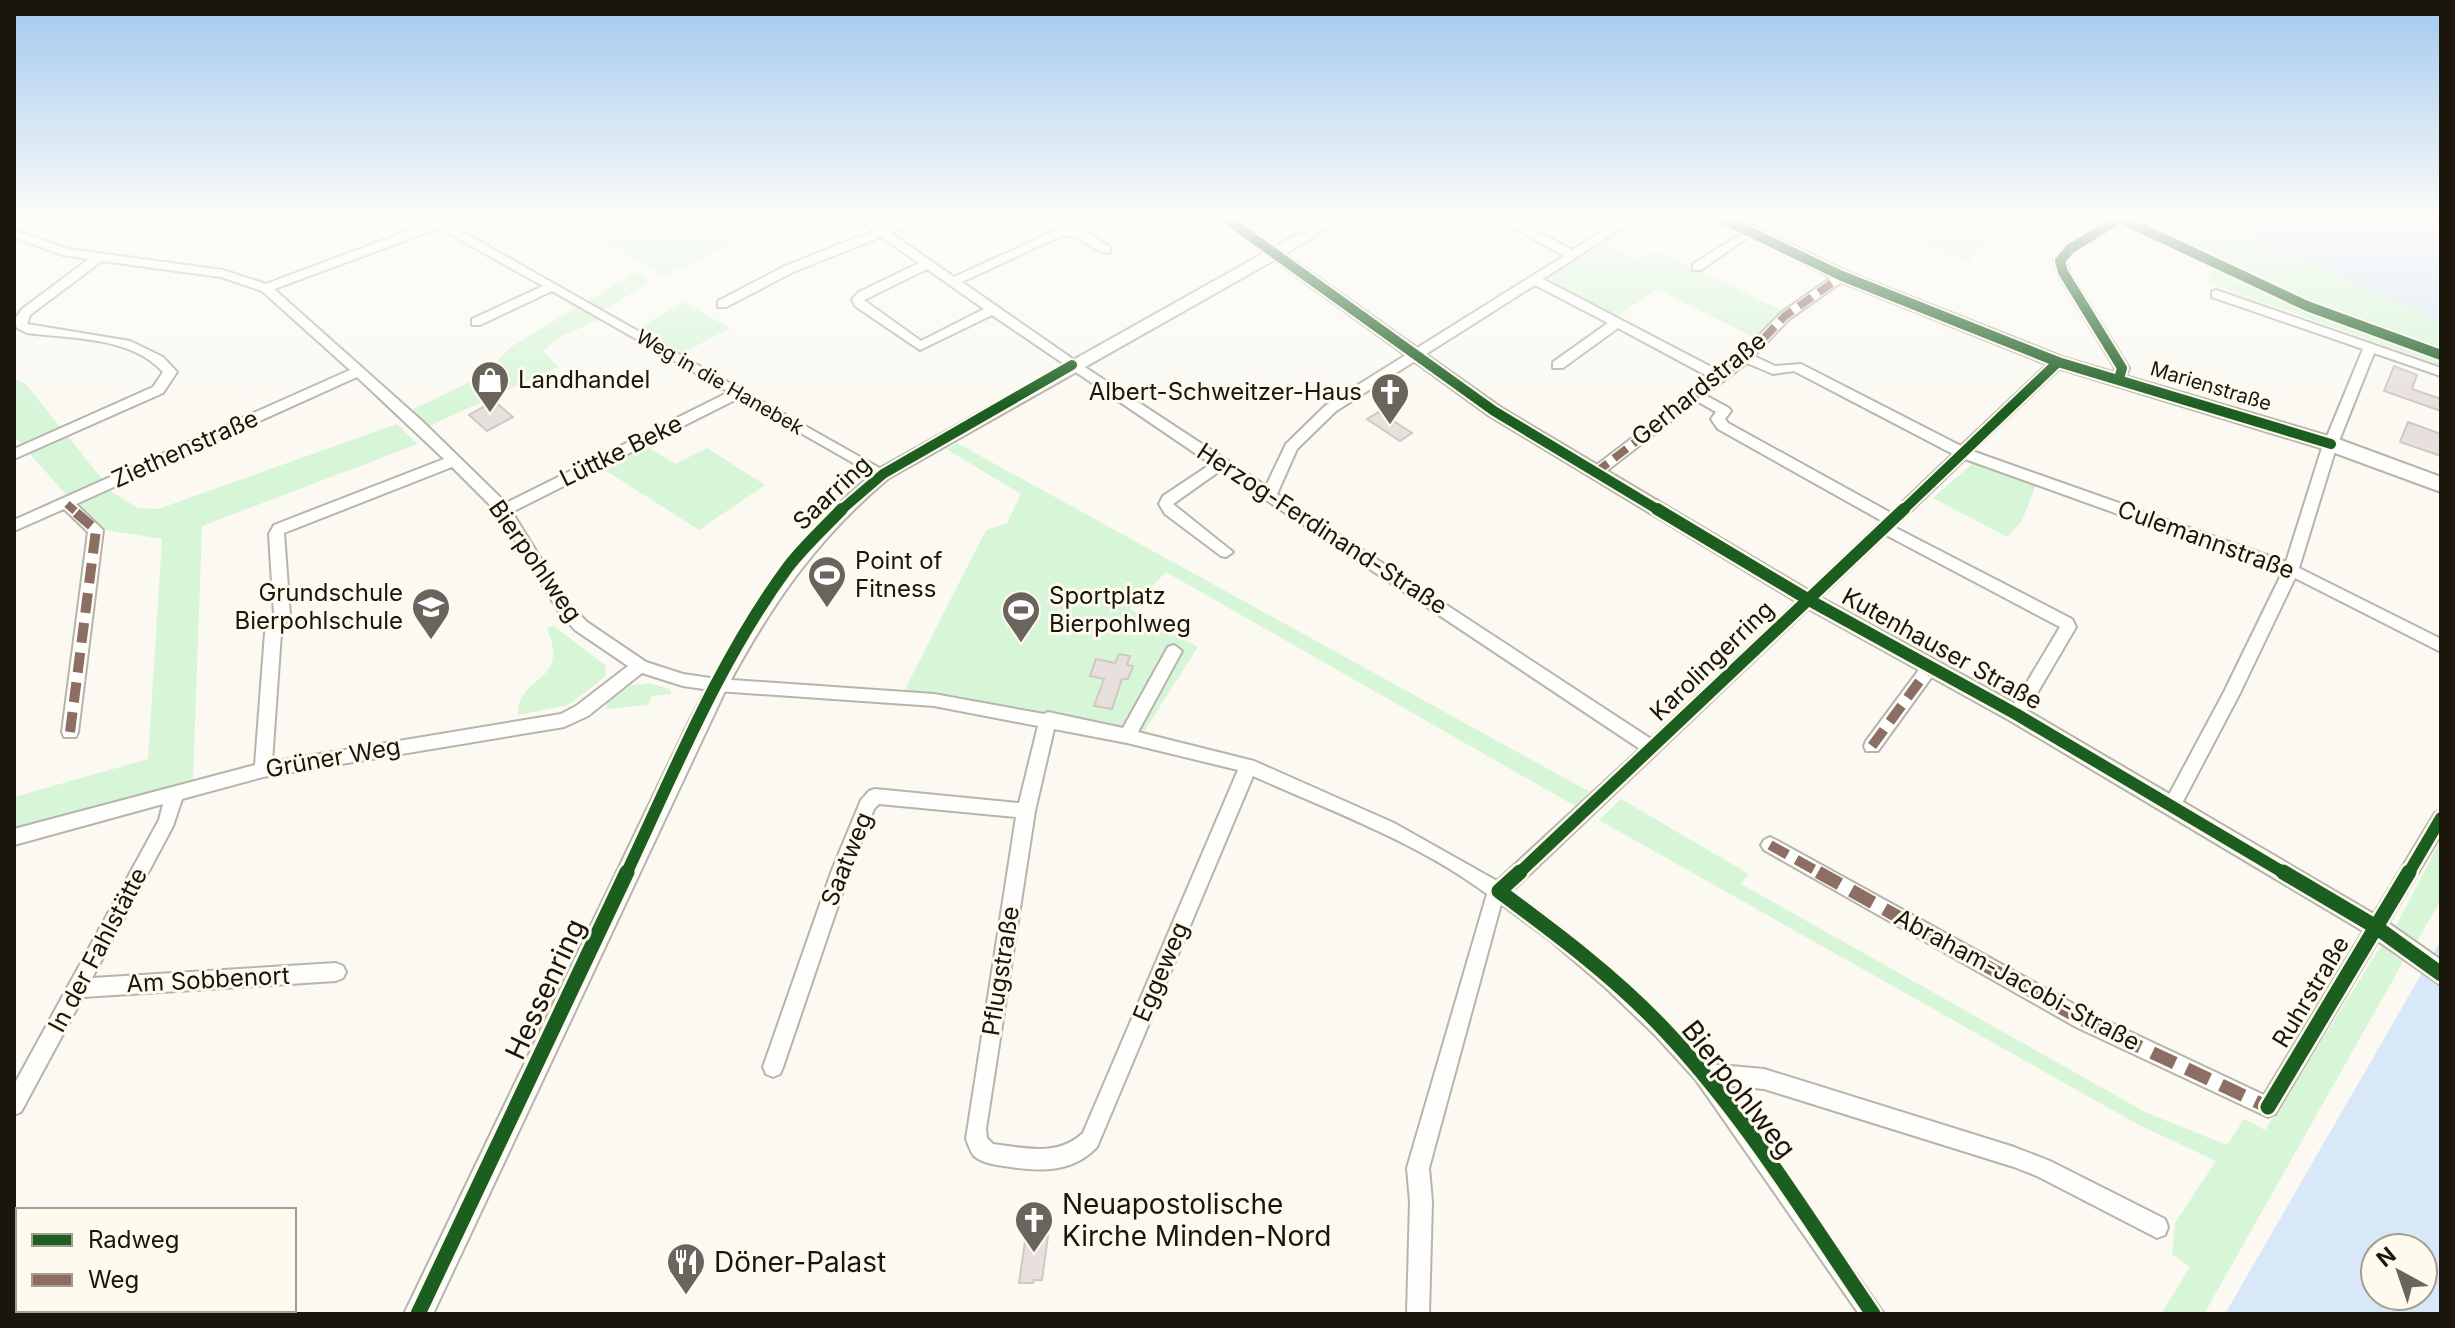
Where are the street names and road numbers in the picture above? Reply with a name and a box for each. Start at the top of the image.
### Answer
street label: Weg in die Hanebek [632,324,808,440]
street label: Gerhardstraße [1626,326,1772,452]
street label: Marienstraße [2148,356,2274,416]
street label: Ziethenstraße [107,403,262,494]
street label: Lüttke Beke [555,408,687,493]
street label: Herzog-Ferdinand-Straße [1192,437,1453,620]
street label: Saarring [787,449,877,536]
street label: Bierpohlweg [483,494,588,627]
street label: Culemannstraße [2114,494,2299,585]
street label: Kutenhauser Straße [1837,582,2047,716]
street label: Karolingerring [1644,594,1780,727]
street label: Grüner Weg [263,731,403,784]
street label: Saatweg [815,808,878,910]
street label: In der Fahlstätte [42,863,153,1037]
street label: Abraham-Jacobi-Straße [1890,902,2145,1057]
street label: Pflugstraße [976,904,1025,1038]
street label: Hessenring [498,913,592,1065]
street label: Eggeweg [1127,918,1194,1026]
street label: Ruhrstraße [2266,931,2355,1053]
street label: Am Sobbenort [126,961,290,998]
street label: Bierpohlweg [1675,1013,1803,1165]

